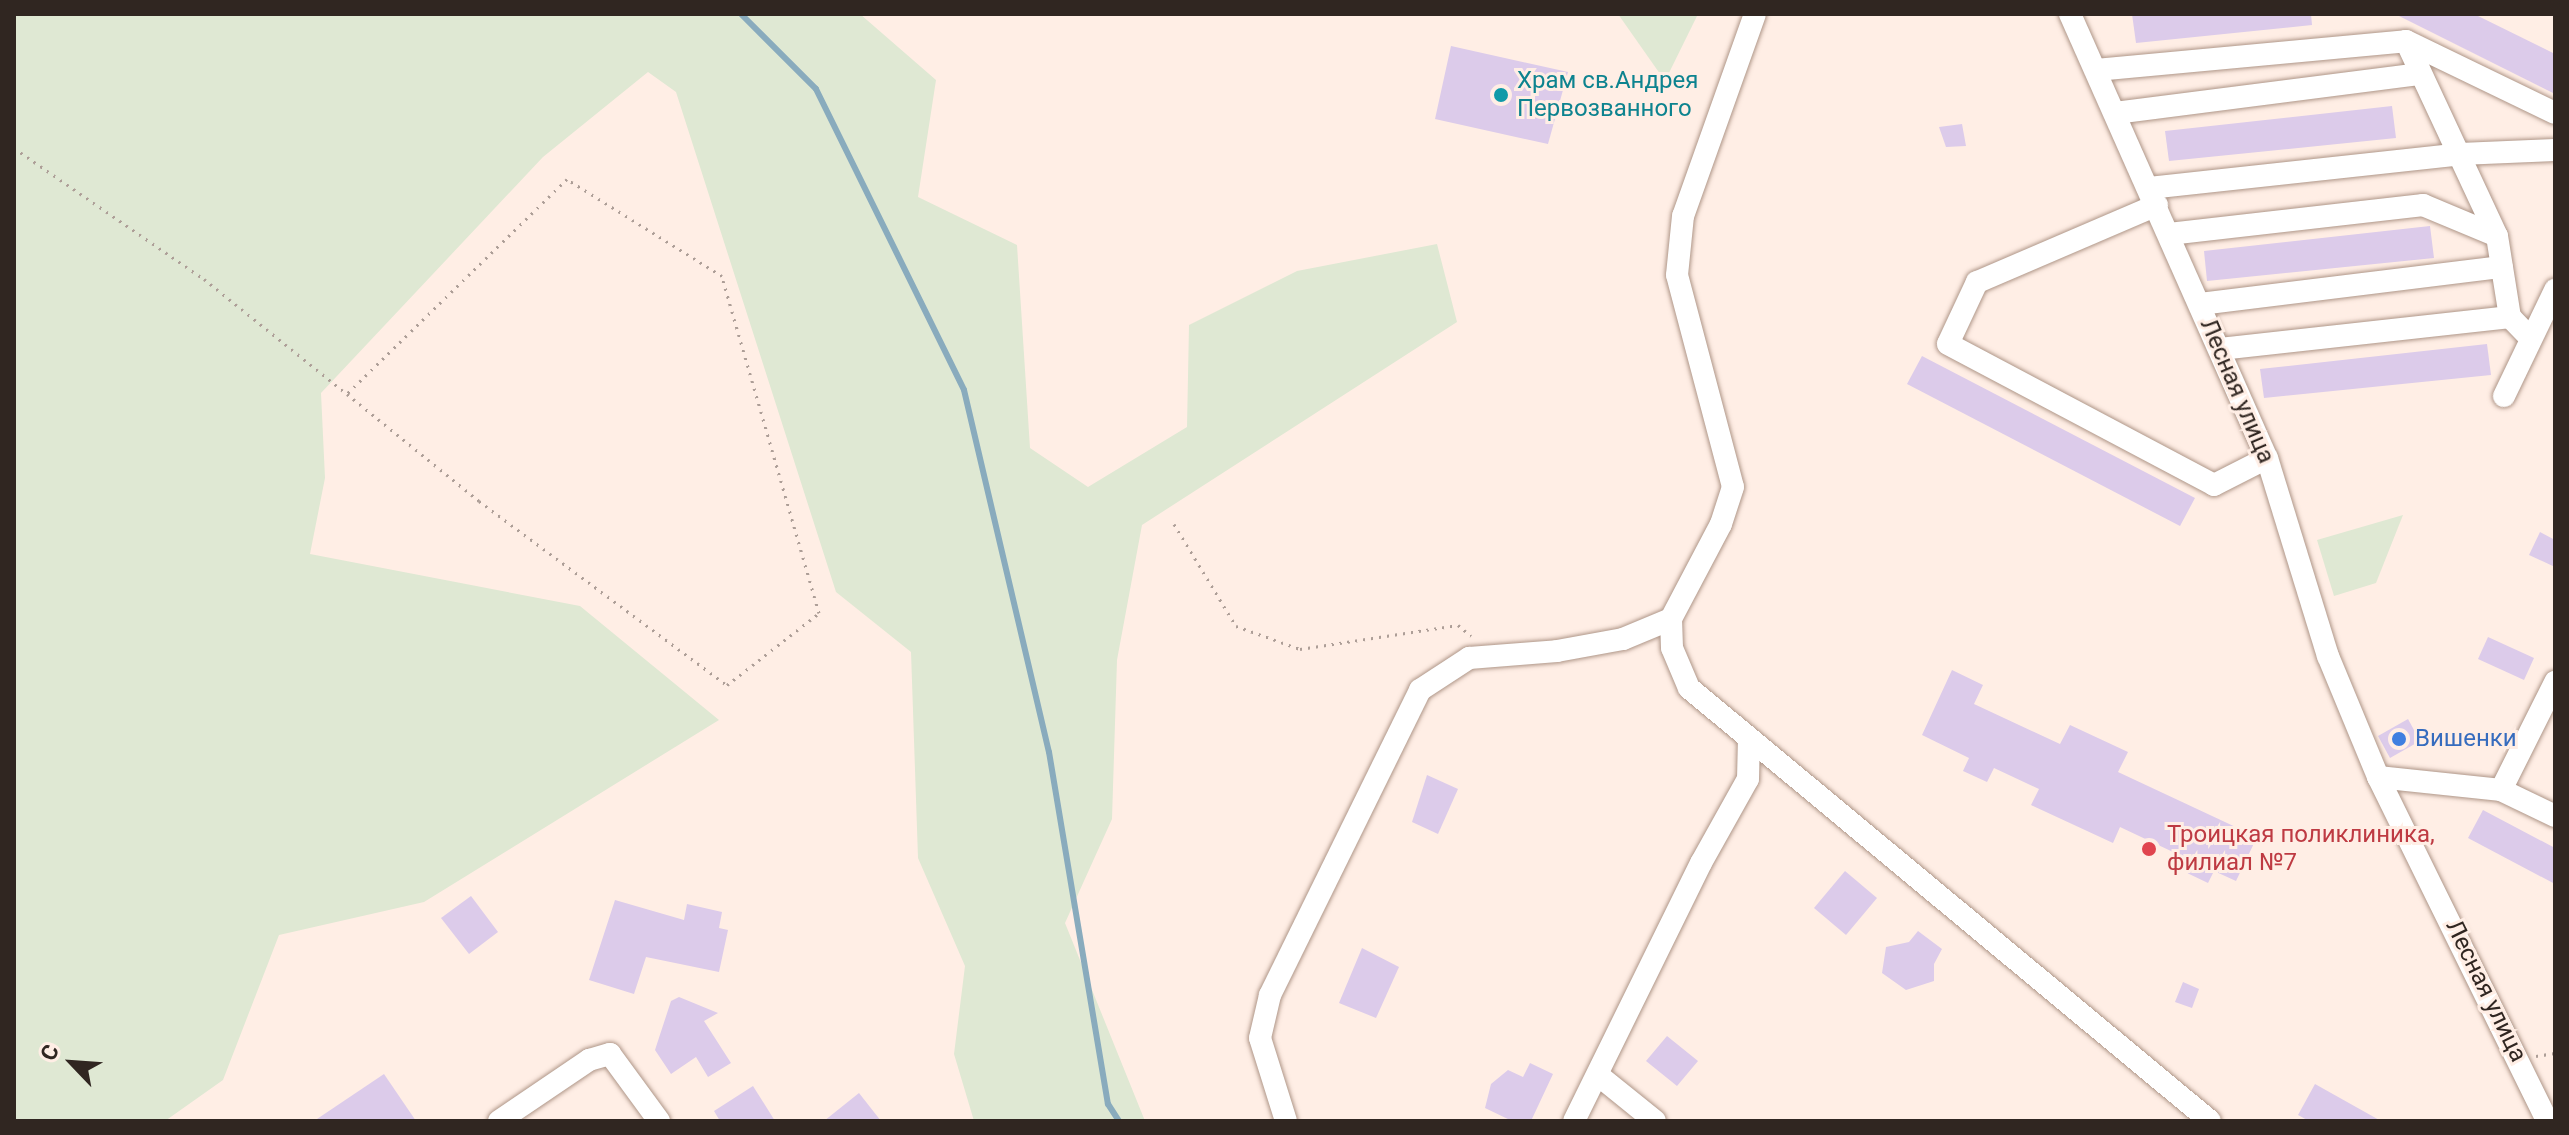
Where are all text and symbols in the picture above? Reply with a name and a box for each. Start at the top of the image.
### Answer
place label: Храм св.Андрея Первозванного [1517,67,1698,123]
marker: Храм св.Андрея Первозванного [1492,86,1510,104]
street label: Лесная улица [2194,314,2280,468]
place label: Вишенки [2415,725,2517,753]
marker: Вишенки [2390,730,2408,748]
place label: Троицкая поликлиника, филиал №7 [2167,821,2435,877]
marker: Троицкая поликлиника, филиал №7 [2138,838,2160,860]
street label: Лесная улица [2439,915,2533,1067]
north arrow [32,1023,112,1103]
text: С [35,1041,64,1064]

